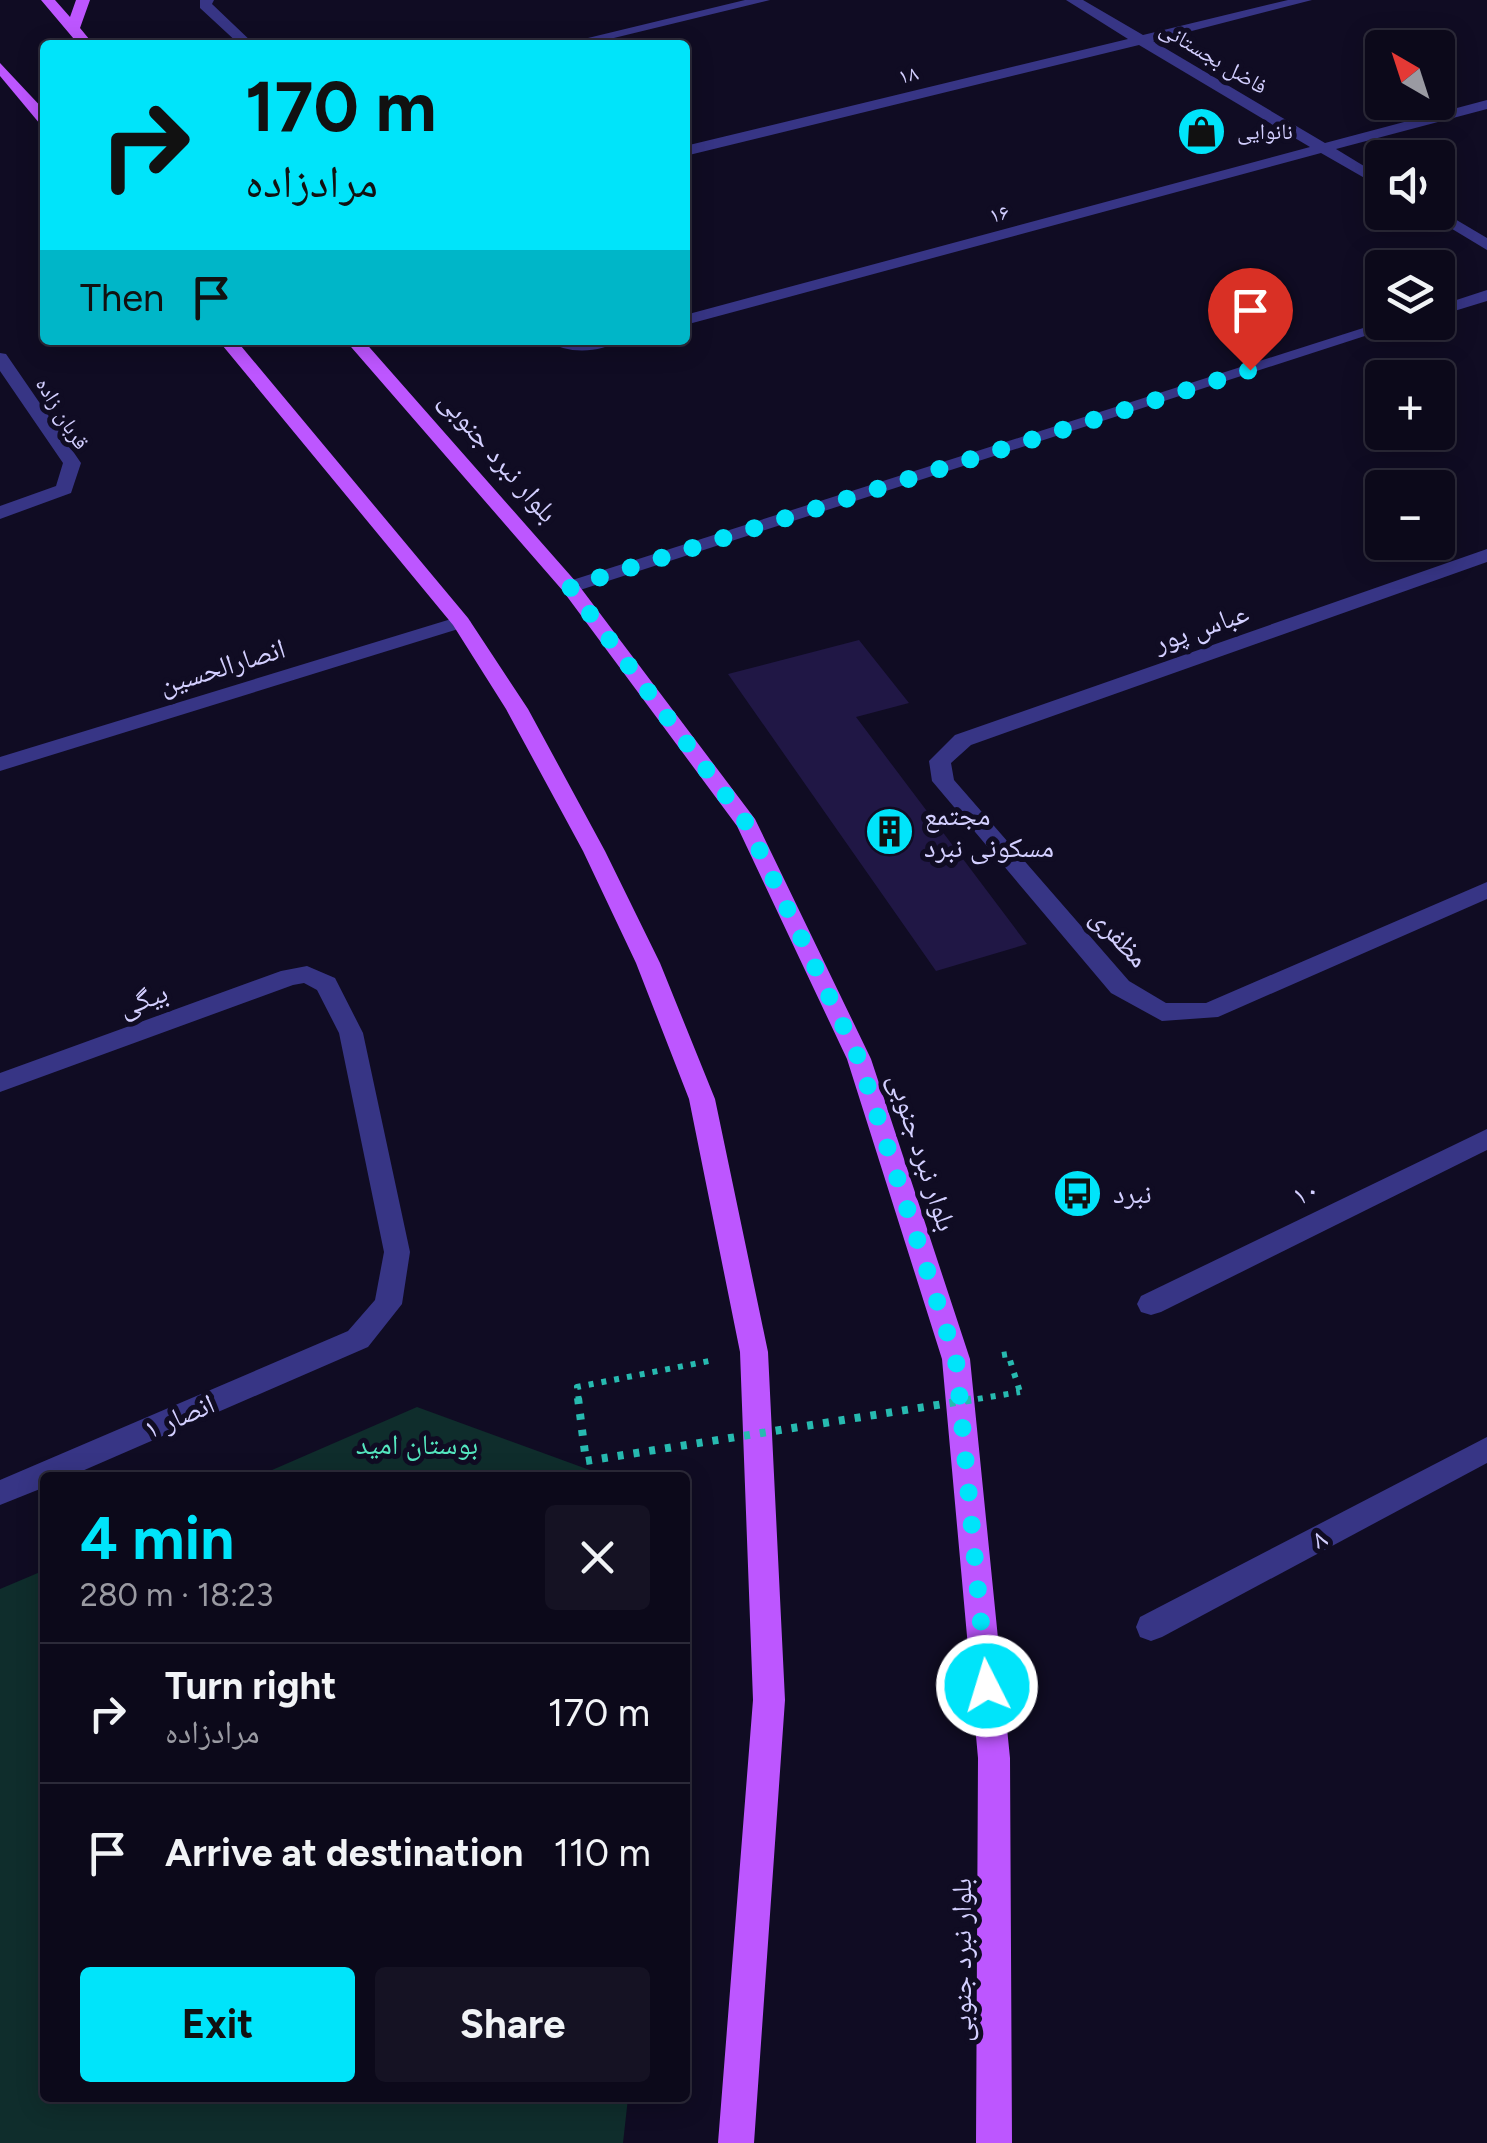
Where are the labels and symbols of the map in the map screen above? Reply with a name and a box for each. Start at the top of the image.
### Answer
street label: فاضل بجستانی [1155,15,1272,100]
north arrow [1365,30,1455,120]
street label: ۱۸ [895,59,921,90]
shop icon: نانوایی [1176,105,1228,157]
place label: نانوایی [1237,118,1293,145]
street label: ۱۶ [986,198,1012,229]
pin [1208,268,1293,371]
street label: قربان زاده [30,372,95,454]
street label: بلوار نبرد جنوبی [432,383,566,530]
street label: عباس پور [1148,595,1253,660]
street label: انصارالحسین [155,631,290,702]
place label: مجتمع مسکونی نبرد [924,798,1054,865]
building icon: مجتمع مسکونی نبرد [863,805,915,857]
street label: مظفری [1084,900,1156,974]
street label: بیگی [114,974,173,1024]
street label: بلوار نبرد جنوبی [881,1069,964,1235]
bus stop icon: نبرد [1052,1167,1104,1219]
street label: ۱۰ [1286,1171,1324,1213]
place label: نبرد [1113,1176,1152,1210]
street label: انصار ۱ [139,1386,219,1446]
park label: بوستان امید [356,1427,478,1461]
street label: ۸ [1305,1520,1333,1556]
position arrow [935,1634,1039,1738]
street label: بلوار نبرد جنوبی [944,1878,979,2042]

